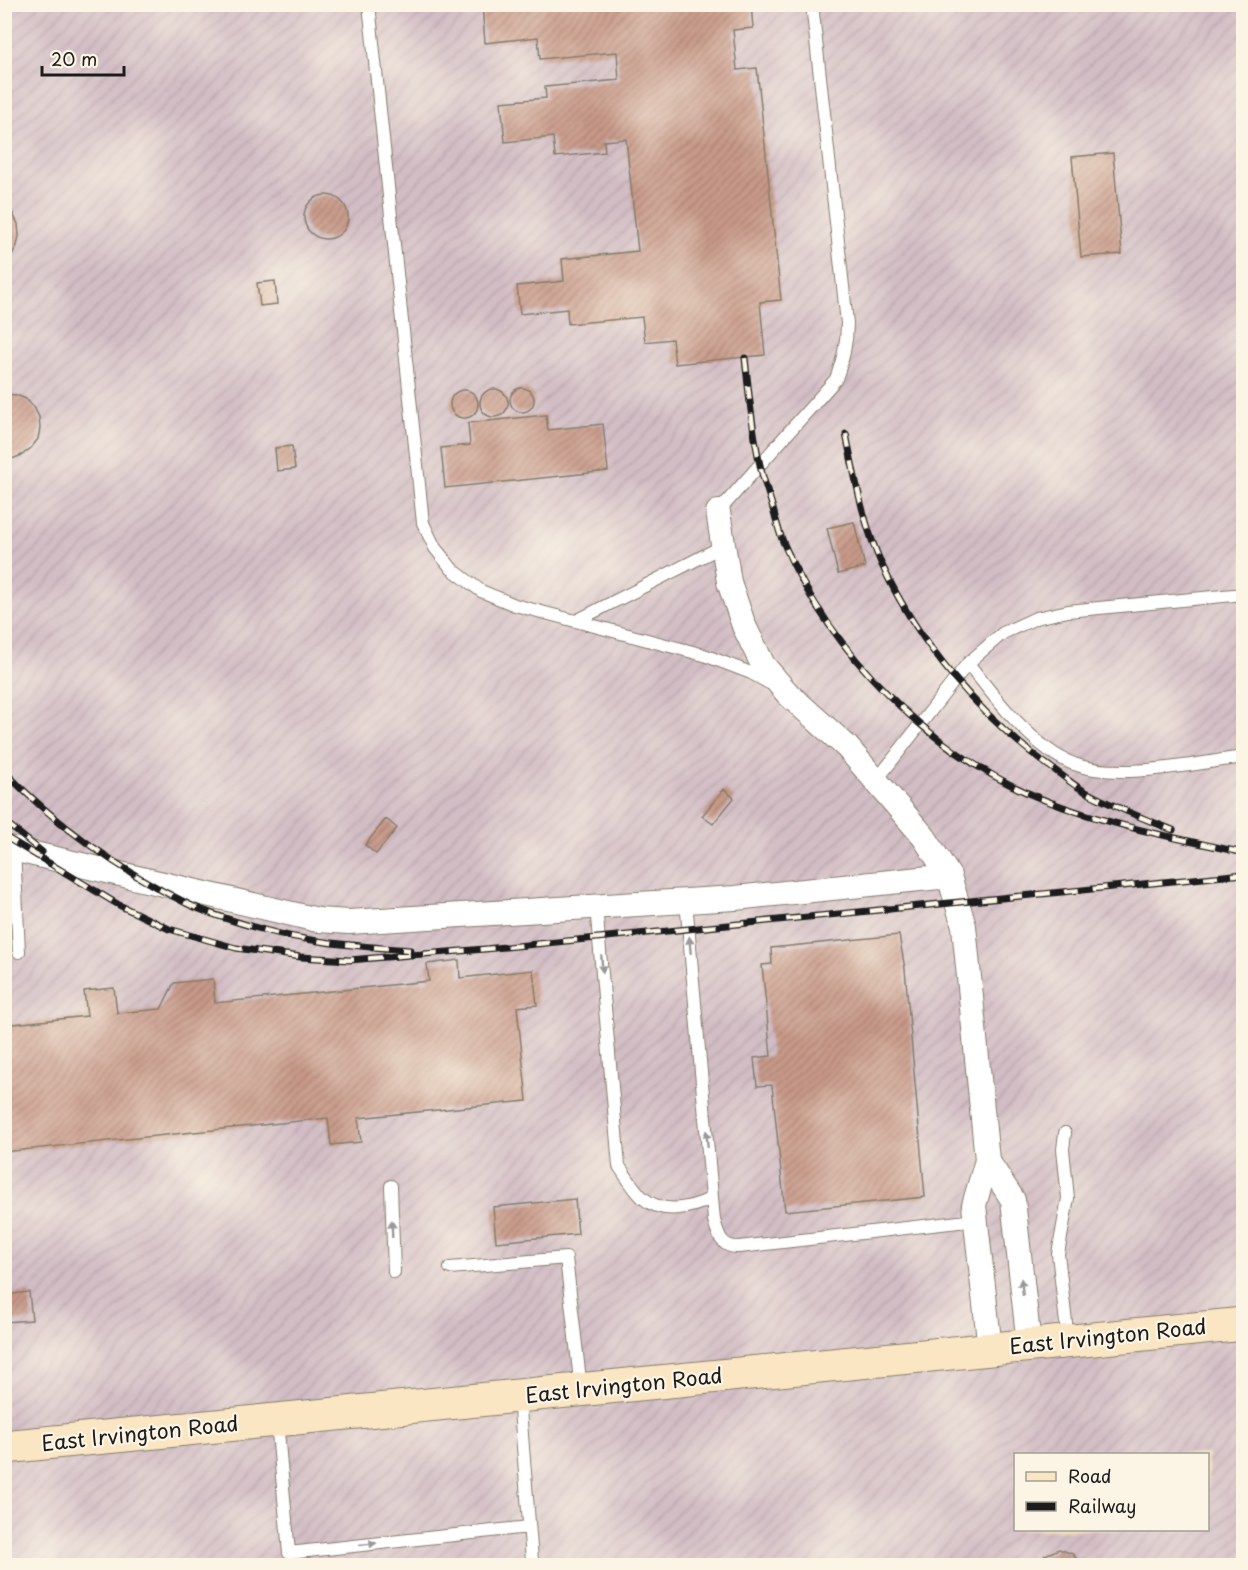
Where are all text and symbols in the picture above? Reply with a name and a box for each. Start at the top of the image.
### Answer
scale bar [42,39,124,77]
text: 20 m [51,45,97,72]
one-way arrow [685,935,695,954]
one-way arrow [597,954,607,973]
one-way arrow [702,1130,712,1149]
one-way arrow [388,1220,397,1239]
one-way arrow [1018,1278,1027,1297]
street label: East Irvington Road [1008,1309,1208,1361]
street label: East Irvington Road [524,1358,724,1410]
street label: East Irvington Road [40,1406,240,1458]
legend [1014,1453,1209,1531]
text: Road [1068,1462,1112,1489]
text: Railway [1068,1492,1136,1519]
one-way arrow [358,1539,377,1549]

